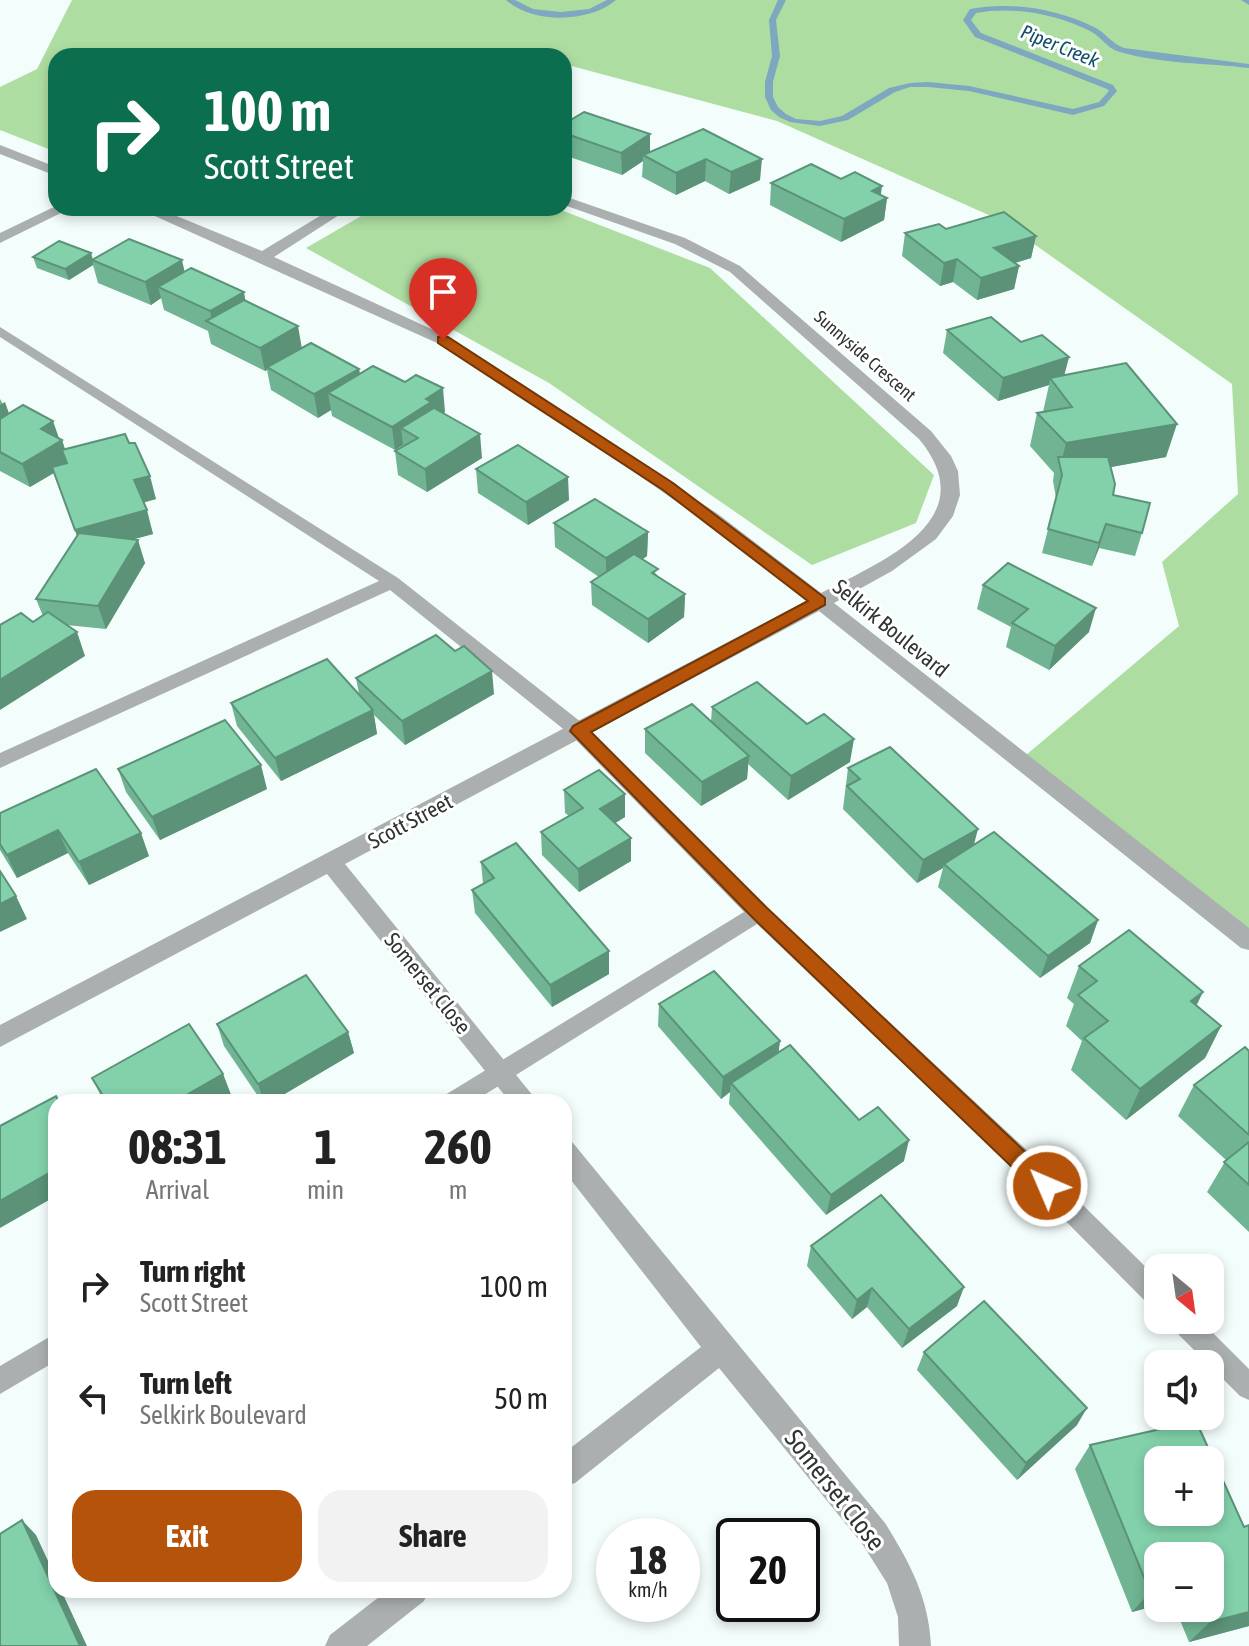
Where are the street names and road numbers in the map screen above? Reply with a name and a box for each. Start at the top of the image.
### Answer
street label: Sunnyside Crescent [810,306,920,405]
street label: Selkirk Boulevard [828,574,954,682]
street label: Scott Street [363,788,457,854]
street label: Somerset Close [379,927,477,1039]
street label: Somerset Close [779,1424,891,1556]

